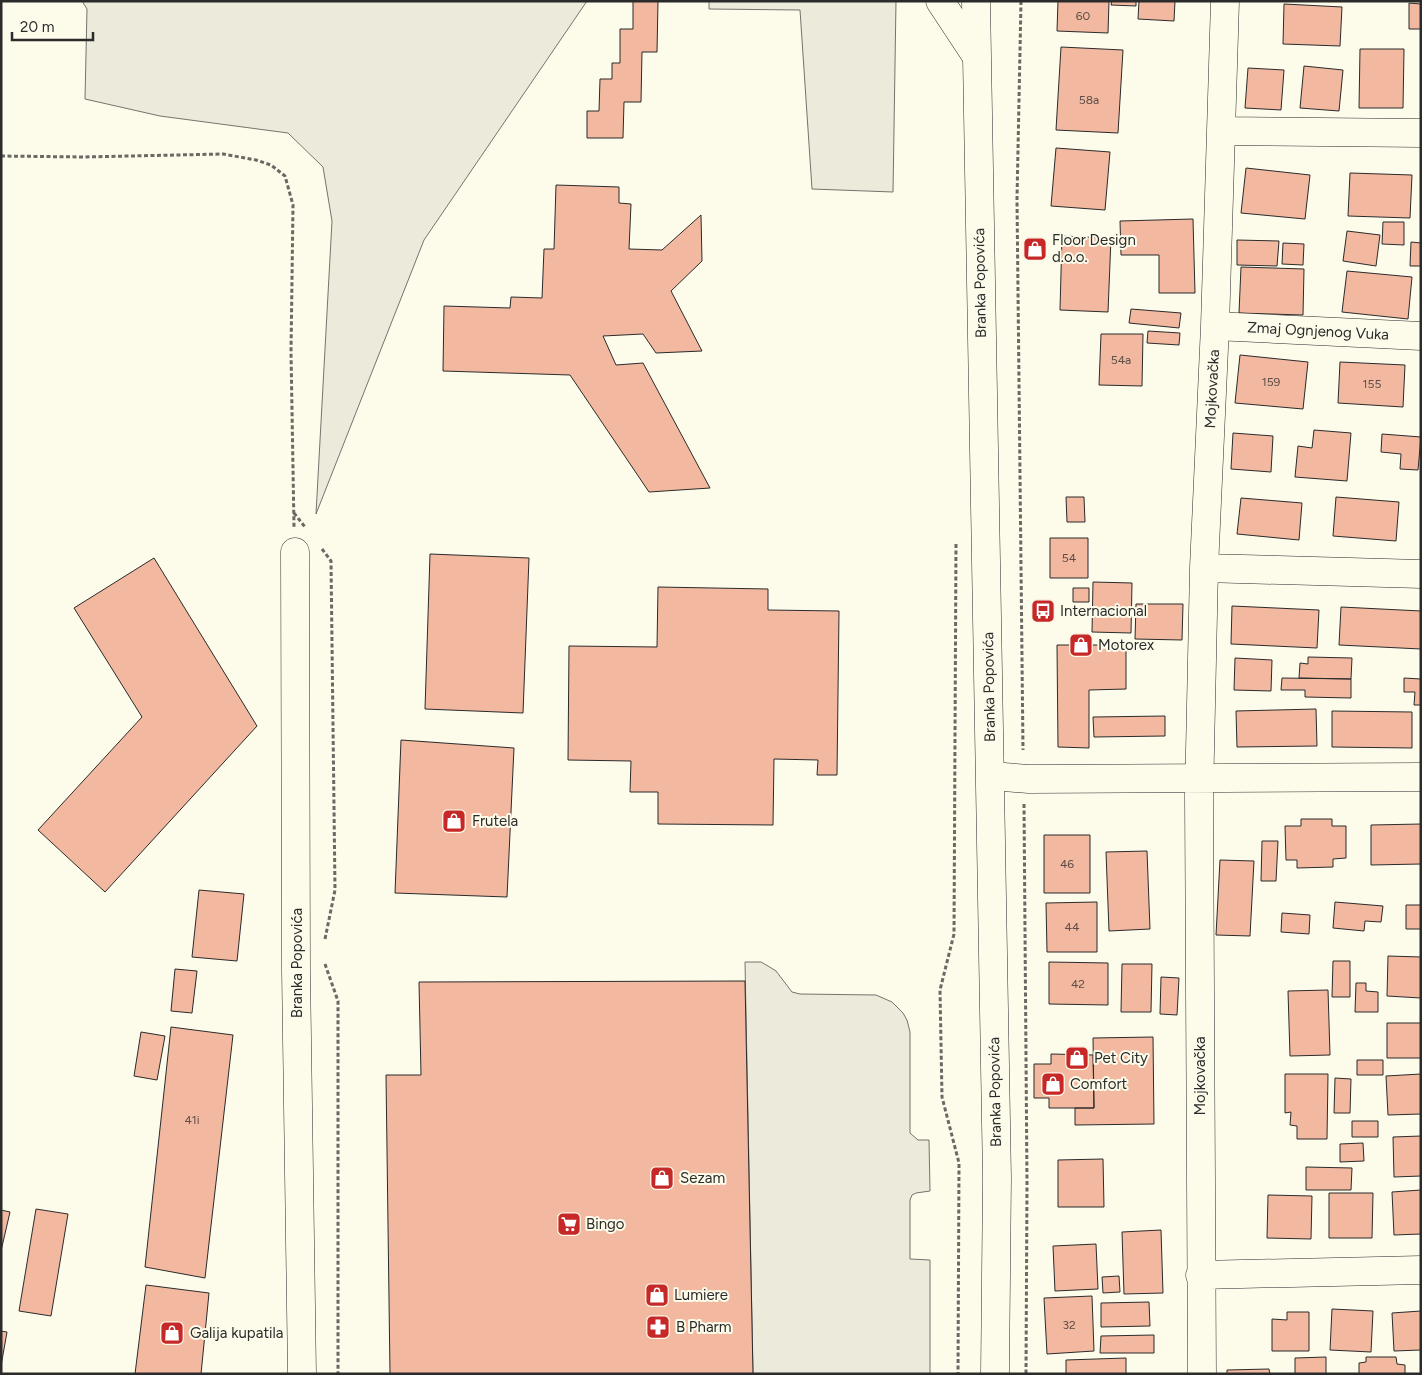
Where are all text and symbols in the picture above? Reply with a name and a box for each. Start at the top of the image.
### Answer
house number: 60 [1076,9,1091,23]
scale bar [12,10,94,42]
text: 20 m [20,18,54,36]
house number: 58a [1079,93,1099,107]
street label: Branka Popovića [970,228,990,338]
place label: Floor Design d.o.o. [1052,231,1136,266]
shop icon: Floor Design d.o.o. [1022,236,1048,262]
street label: Zmaj Ognjenog Vuka [1247,318,1389,344]
street label: Mojkovačka [1201,349,1223,429]
house number: 54a [1111,353,1131,367]
house number: 159 [1262,375,1281,389]
house number: 155 [1363,377,1381,391]
house number: 54 [1062,551,1077,565]
bus stop icon: Internacional [1030,598,1056,624]
place label: Internacional [1060,602,1147,620]
street label: Branka Popovića [979,632,999,742]
shop icon: Motorex [1068,632,1094,658]
place label: Motorex [1098,636,1154,654]
shop icon: Frutela [441,808,467,834]
place label: Frutela [472,812,518,830]
house number: 46 [1060,857,1074,871]
street label: Branka Popovića [288,908,306,1018]
house number: 44 [1065,920,1080,934]
house number: 42 [1071,977,1085,991]
street label: Mojkovačka [1191,1036,1209,1116]
street label: Branka Popovića [985,1037,1005,1147]
shop icon: Pet City [1064,1045,1090,1071]
place label: Pet City [1094,1049,1148,1067]
shop icon: Comfort [1040,1071,1066,1097]
place label: Comfort [1070,1075,1128,1093]
house number: 41i [184,1113,200,1127]
shop icon: Sezam [649,1165,675,1191]
place label: Sezam [680,1169,725,1187]
supermarket icon: Bingo [556,1211,582,1237]
place label: Bingo [586,1215,625,1233]
shop icon: Lumiere [644,1282,670,1308]
place label: Lumiere [674,1286,728,1304]
pharmacy icon: B Pharm [645,1314,671,1340]
place label: B Pharm [676,1318,731,1336]
house number: 32 [1062,1318,1076,1332]
shop icon: Galija kupatila [159,1320,185,1346]
place label: Galija kupatila [190,1324,283,1342]

